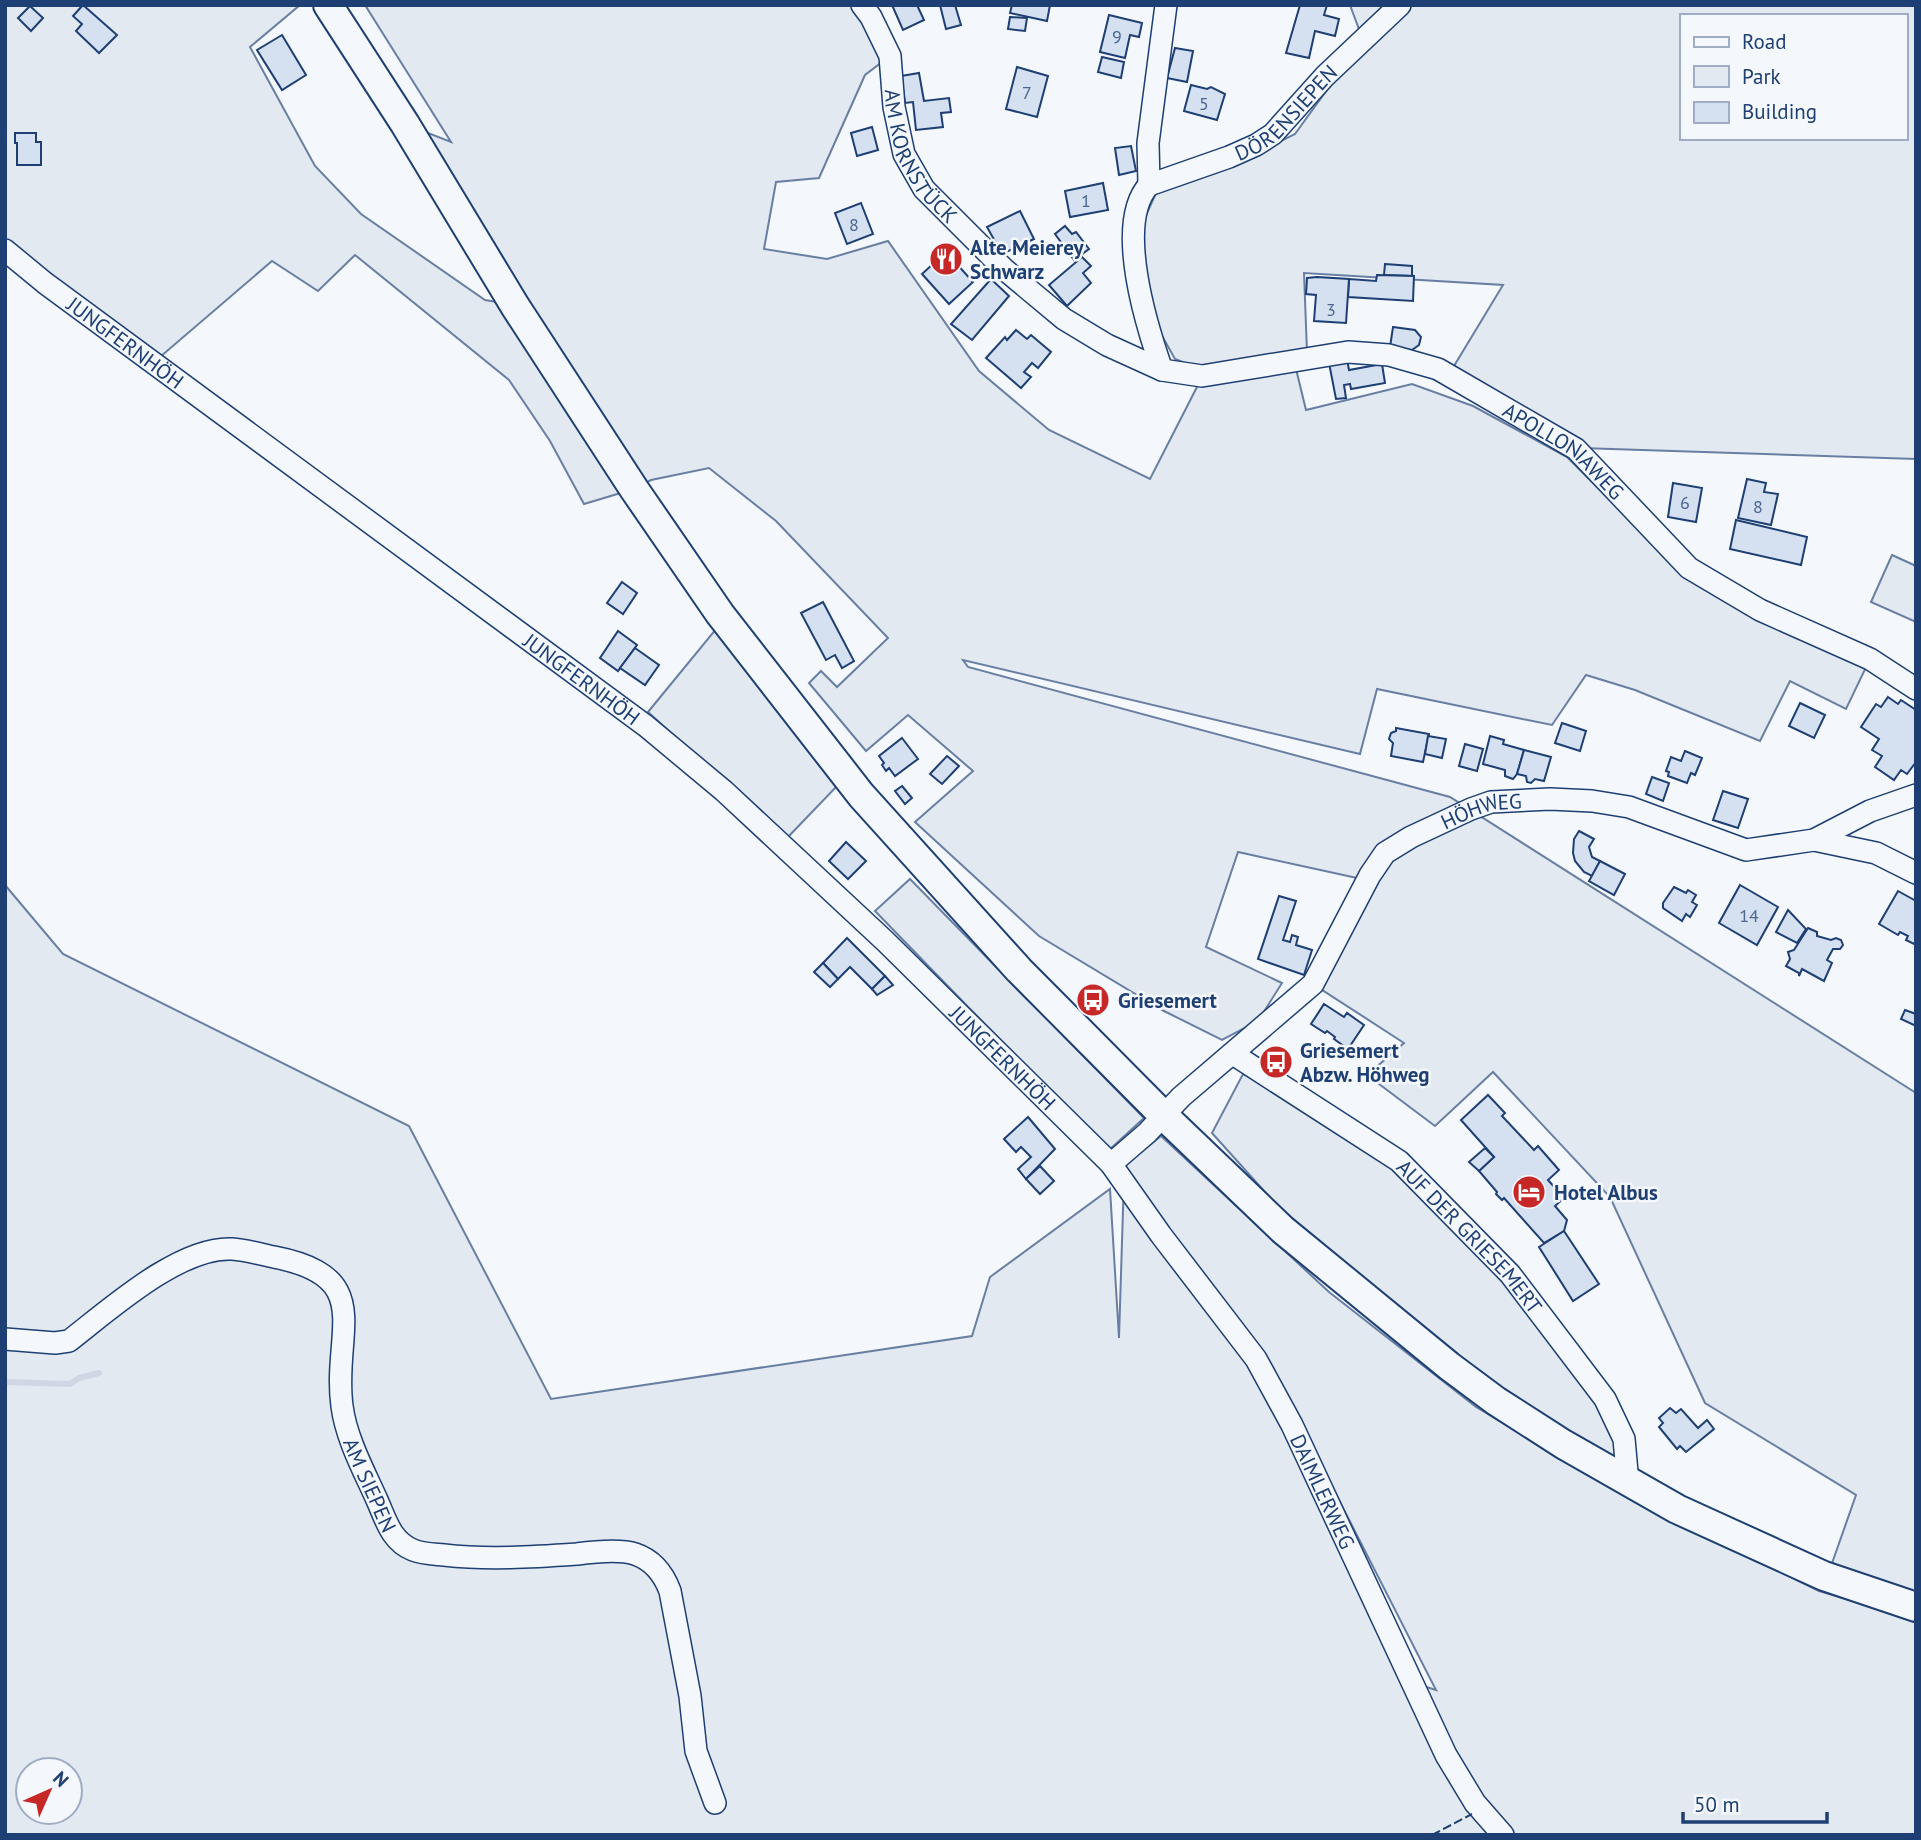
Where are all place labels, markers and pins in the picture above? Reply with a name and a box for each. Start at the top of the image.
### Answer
place label: Alte Meierey Schwarz [970,234,1085,285]
restaurant icon: Alte Meierey Schwarz [927,240,965,278]
bus stop icon: Griesemert [1074,981,1112,1019]
place label: Griesemert [1118,987,1218,1014]
place label: Griesemert Abzw. Höhweg [1300,1037,1430,1088]
bus stop icon: Griesemert Abzw. Höhweg [1257,1043,1295,1081]
hotel icon: Hotel Albus [1510,1173,1548,1211]
place label: Hotel Albus [1554,1179,1658,1206]

